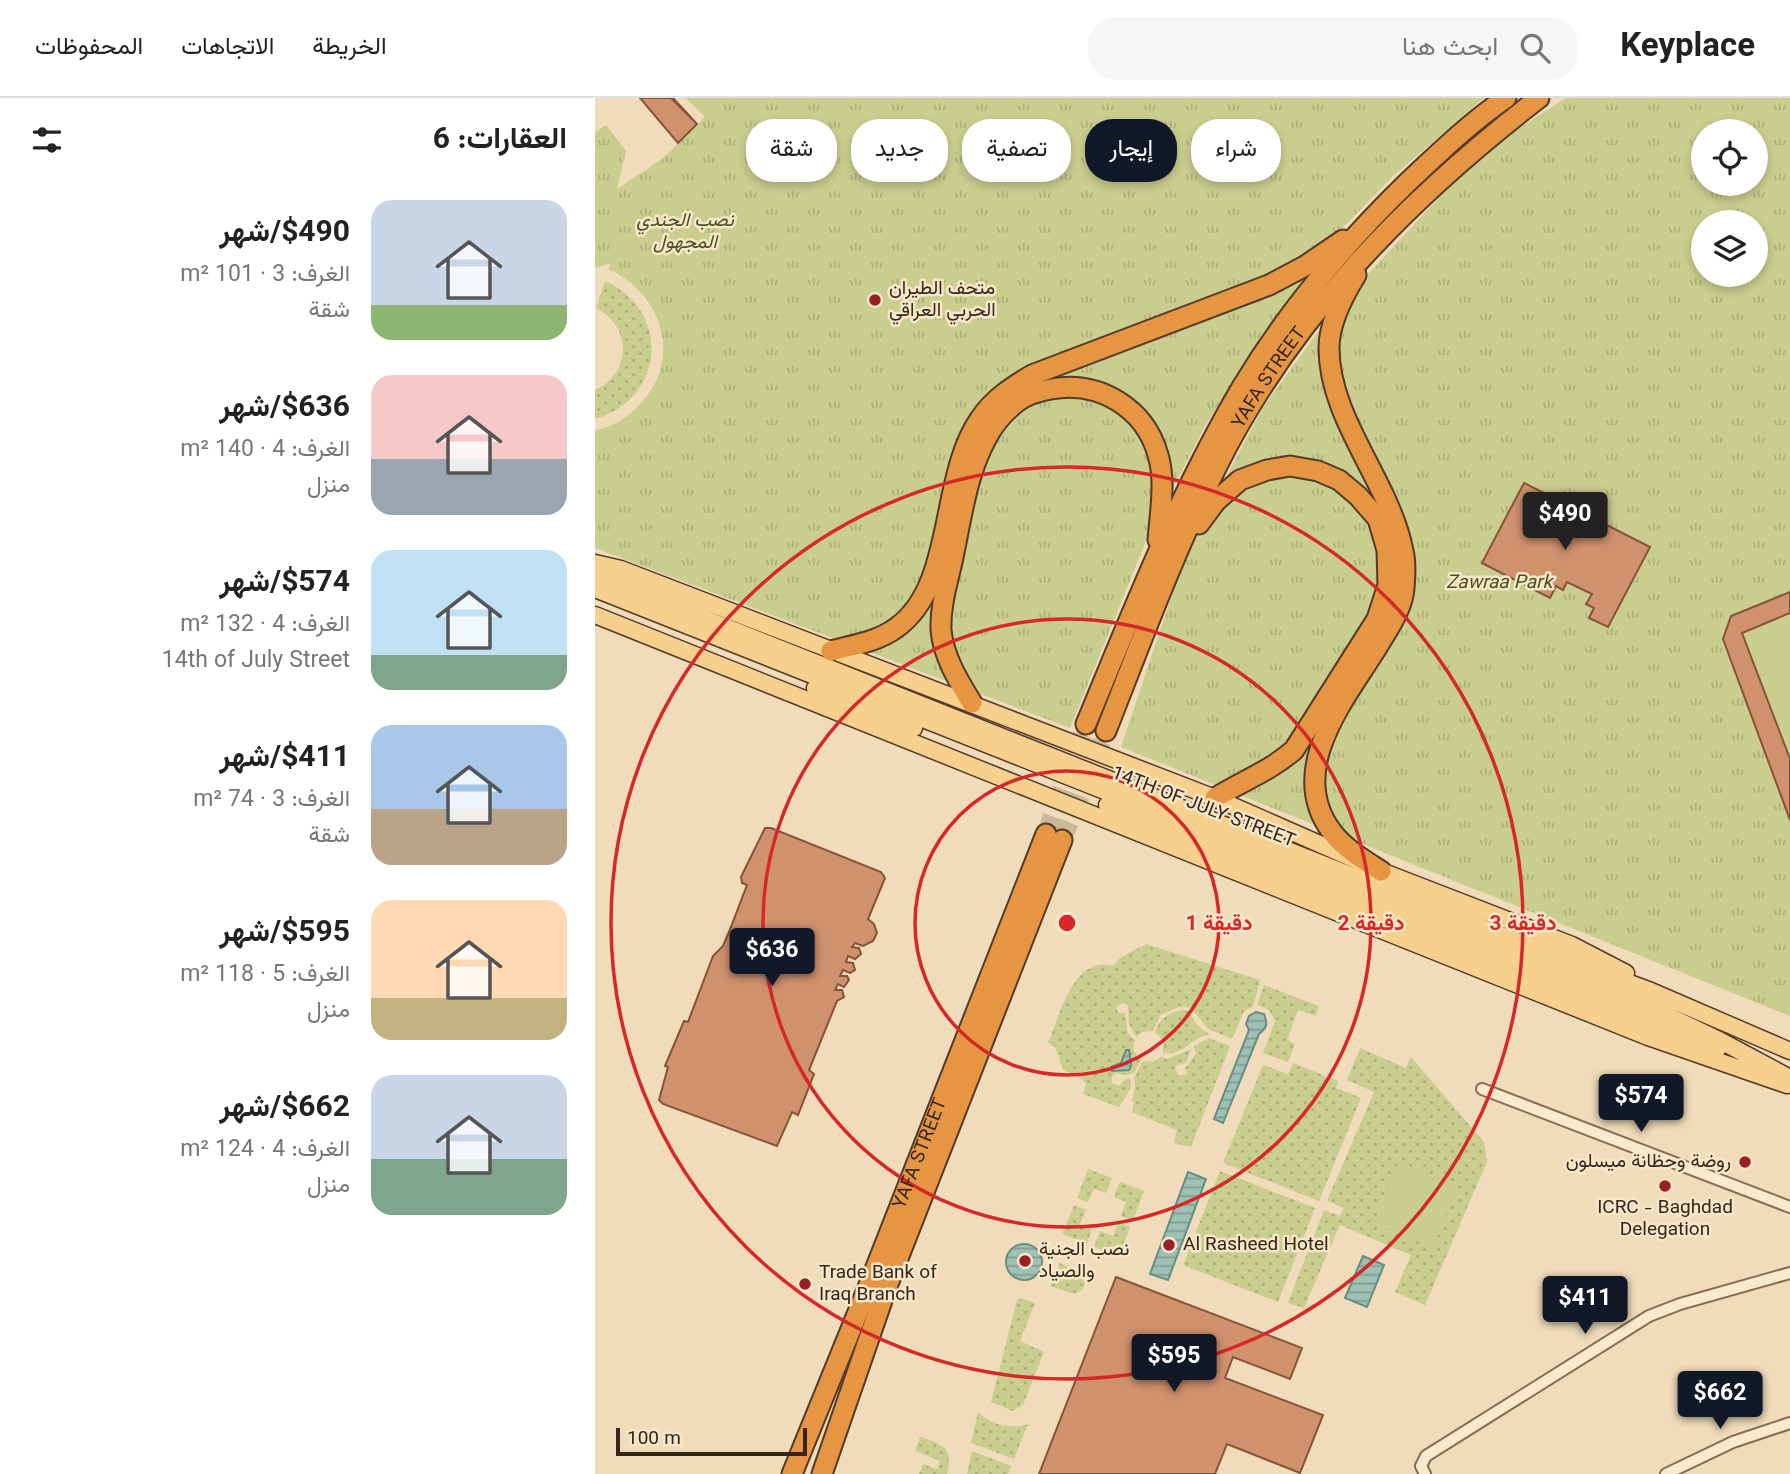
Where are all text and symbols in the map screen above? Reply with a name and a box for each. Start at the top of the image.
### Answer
search box [1088,17,1578,80]
text: Keyplace [1620,22,1755,74]
text: ابحث هنا [1402,28,1498,69]
text: المحفوظات [35,29,143,67]
text: الاتجاهات [181,29,274,67]
text: الخريطة [312,29,387,67]
icon: search [1516,29,1554,67]
text: العقارات: 6 [433,117,567,164]
chip: شقة [746,119,837,182]
chip: جديد [851,119,948,182]
chip: تصفية [962,119,1071,182]
chip: إيجار [1085,119,1177,182]
chip: شراء [1191,119,1281,182]
map controls [1691,119,1768,287]
button: locate [1691,119,1768,196]
icon: filters [28,121,66,159]
park label: نصب الجندي المجهول [636,207,735,258]
text: $490/شهر [219,210,350,257]
button: layers [1691,210,1768,287]
icon: home [427,228,511,312]
text: الغرف: 3 · 101 m² [180,257,350,293]
place label: متحف الطيران الحربي العراقي [889,275,996,326]
marker: متحف الطيران الحربي العراقي [867,292,883,308]
text: شقة [308,293,350,329]
street label: YAFA STREET [1225,321,1314,434]
text: $636/شهر [219,385,350,432]
icon: home [427,403,511,487]
text: الغرف: 4 · 140 m² [180,432,350,468]
text: منزل [307,468,350,504]
pin: $490 [1524,492,1606,552]
text: $490 [1539,497,1591,533]
text: $574/شهر [219,560,350,607]
park label: Zawraa Park [1446,569,1554,598]
icon: home [427,578,511,662]
text: الغرف: 4 · 132 m² [180,607,350,643]
text: 14th of July Street [162,643,350,679]
text: $411/شهر [219,735,350,782]
icon: home [427,753,511,837]
street label: 14TH OF JULY STREET [1107,760,1299,856]
text: الغرف: 3 · 74 m² [193,782,350,818]
text: شقة [308,818,350,854]
text: 1 دقيقة [1186,908,1252,941]
text: 2 دقيقة [1338,908,1404,941]
text: 3 دقيقة [1490,908,1556,941]
text: $595/شهر [219,910,350,957]
centre of rings [1055,911,1079,935]
icon: home [427,928,511,1012]
pin: $636 [731,928,813,988]
text: $636 [746,933,798,969]
text: الغرف: 5 · 118 m² [180,957,350,993]
text: منزل [307,993,350,1029]
pin: $574 [1600,1074,1682,1134]
text: $574 [1615,1079,1667,1115]
text: $662/شهر [219,1085,350,1132]
street label: YAFA STREET [886,1094,955,1214]
icon: home [427,1103,511,1187]
text: الغرف: 4 · 124 m² [180,1132,350,1168]
place label: روضة وحظانة ميسلون [1566,1148,1731,1177]
marker: روضة وحظانة ميسلون [1737,1154,1753,1170]
text: منزل [307,1168,350,1204]
marker: ICRC - Baghdad Delegation [1657,1178,1673,1194]
place label: ICRC - Baghdad Delegation [1597,1194,1733,1245]
place label: Al Rasheed Hotel [1183,1231,1329,1260]
place label: نصب الجنية والصياد [1039,1236,1130,1287]
marker: Al Rasheed Hotel [1161,1237,1177,1253]
marker: نصب الجنية والصياد [1017,1253,1033,1269]
place label: Trade Bank of Iraq Branch [819,1259,937,1310]
marker: Trade Bank of Iraq Branch [797,1276,813,1292]
pin: $411 [1544,1276,1626,1336]
text: $411 [1559,1281,1611,1317]
pin: $595 [1133,1334,1215,1394]
text: $595 [1148,1339,1200,1375]
pin: $662 [1679,1372,1761,1431]
text: $662 [1694,1376,1746,1412]
scale bar [616,1425,807,1457]
text: 100 m [627,1425,681,1454]

